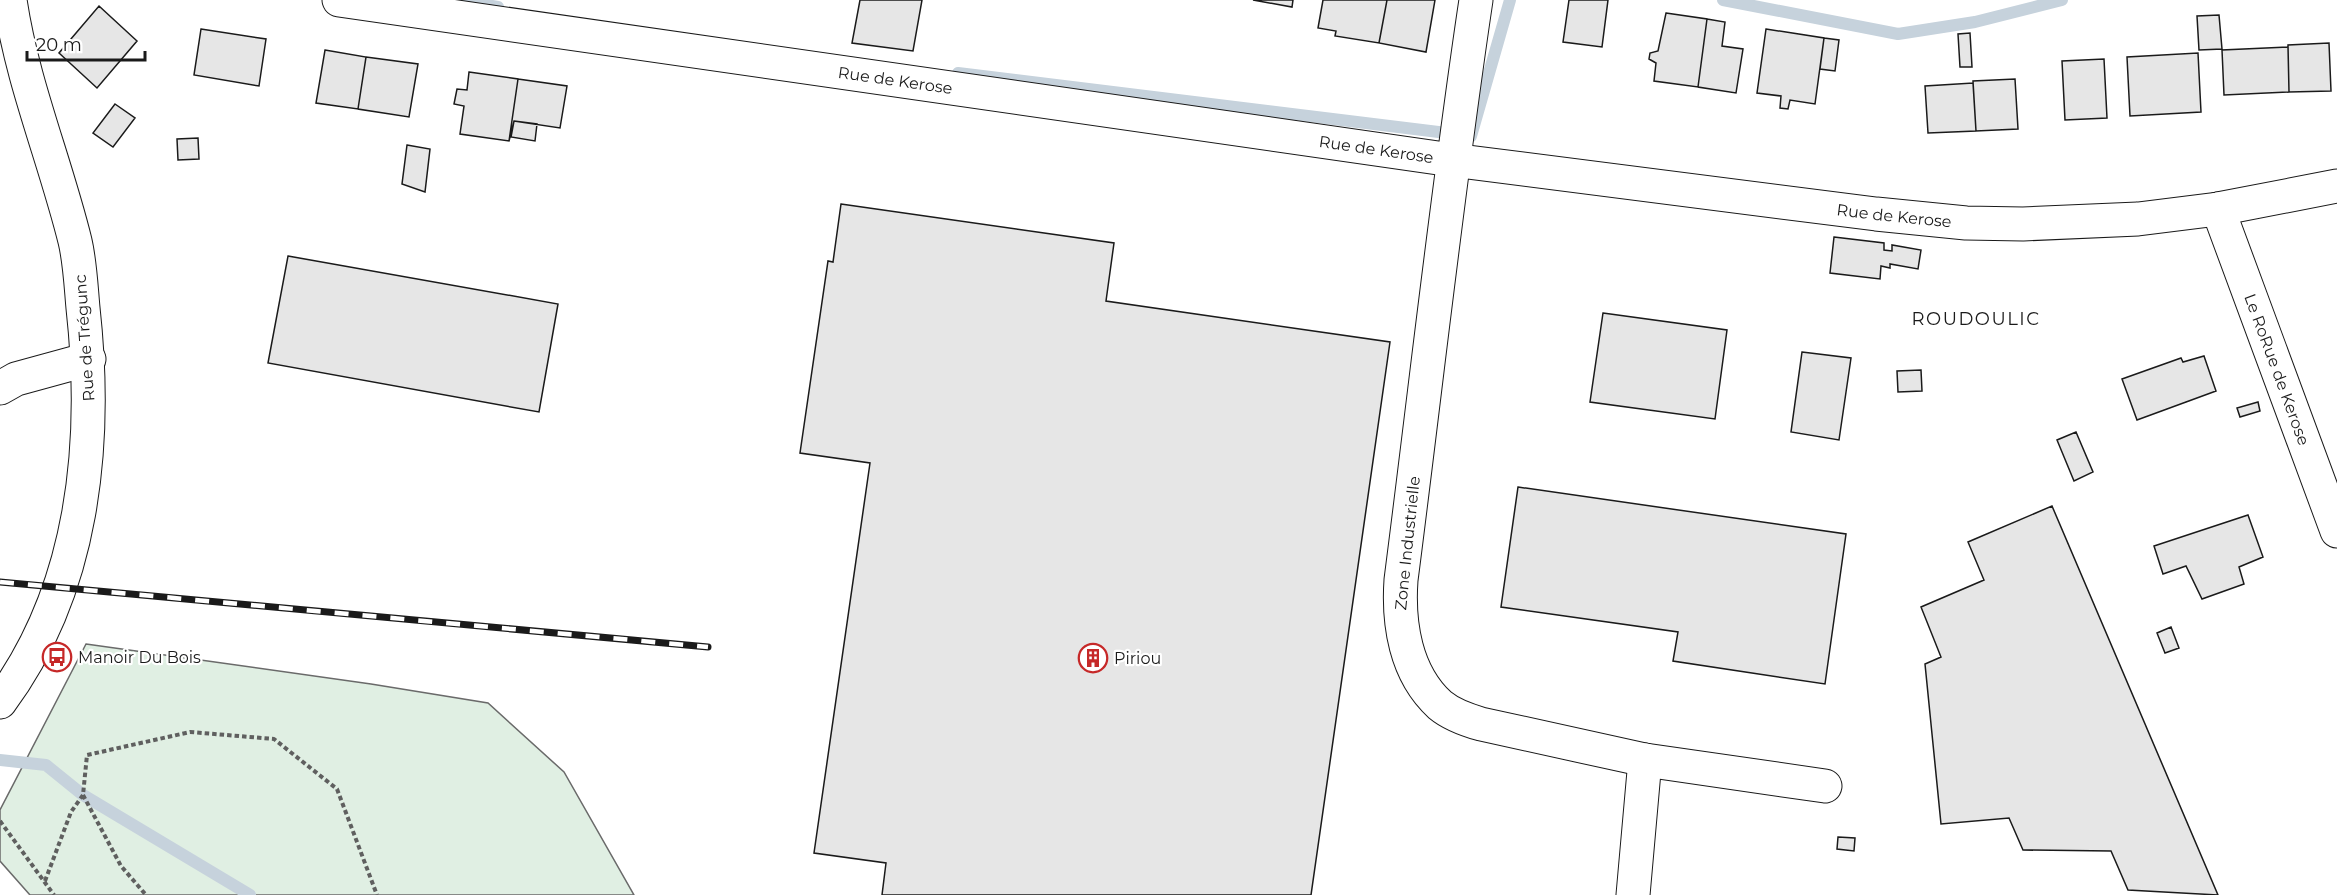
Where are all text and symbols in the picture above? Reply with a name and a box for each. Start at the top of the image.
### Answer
scale bar [27,24,146,62]
text: 20 m [36,34,82,56]
street label: Rue de Kerose [837,63,954,98]
street label: Rue de Kerose [1318,132,1435,167]
street label: Rue de Kerose [1835,200,1952,231]
street label: Rue de Trégunc [71,274,98,402]
street label: Le RoRue de Kerose [2240,291,2313,448]
district label: ROUDOULIC [1912,308,2040,330]
street label: Zone Industrielle [1391,475,1424,611]
bus stop icon: Manoir Du Bois [41,641,73,673]
building icon: Piriou [1077,642,1109,674]
place label: Manoir Du Bois [78,648,201,667]
place label: Piriou [1114,649,1161,668]

